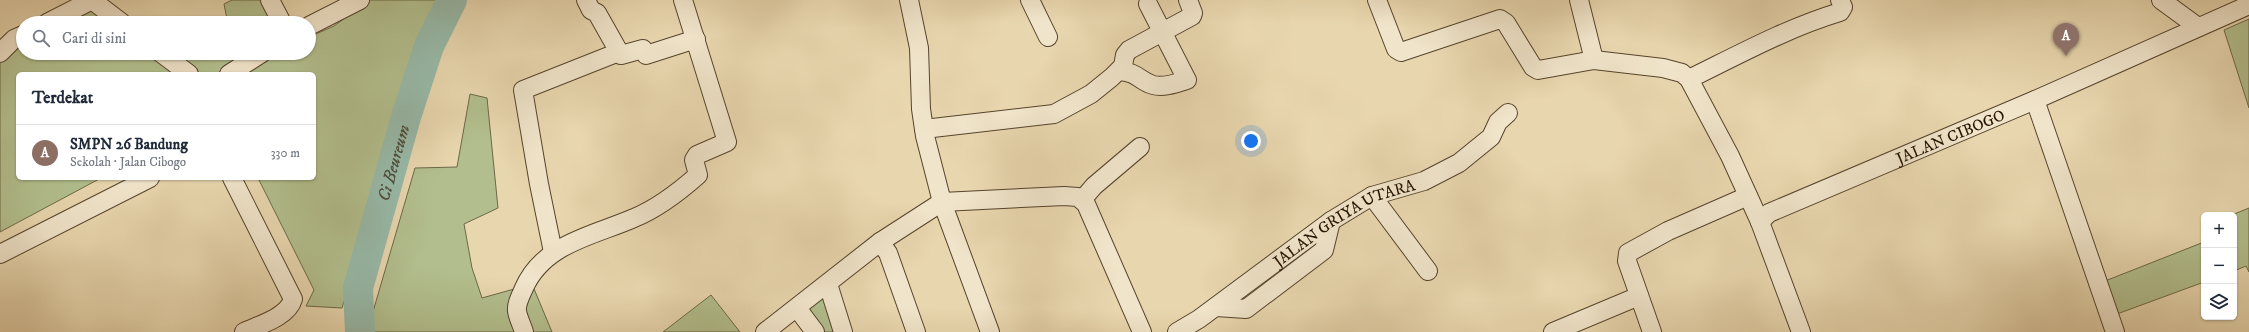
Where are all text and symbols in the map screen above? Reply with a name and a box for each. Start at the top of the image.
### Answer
search box [16,16,316,60]
pin: A [2053,23,2079,56]
icon: search [30,27,52,49]
text: Cari di sini [62,29,126,48]
text: Terdekat [32,87,93,109]
street label: JALAN CIBOGO [1891,105,2008,170]
water label: Ci Beureum [373,122,415,204]
your location [1241,131,1261,151]
text: SMPN 26 Bandung [70,135,188,154]
text: A [41,145,49,161]
text: 330 m [271,145,300,161]
text: Sekolah · Jalan Cibogo [70,154,186,170]
street label: JALAN GRIYA UTARA [1268,175,1418,273]
map controls [2201,212,2237,320]
button: + [2201,212,2237,248]
button: − [2201,248,2237,284]
button: layers [2201,284,2237,320]

